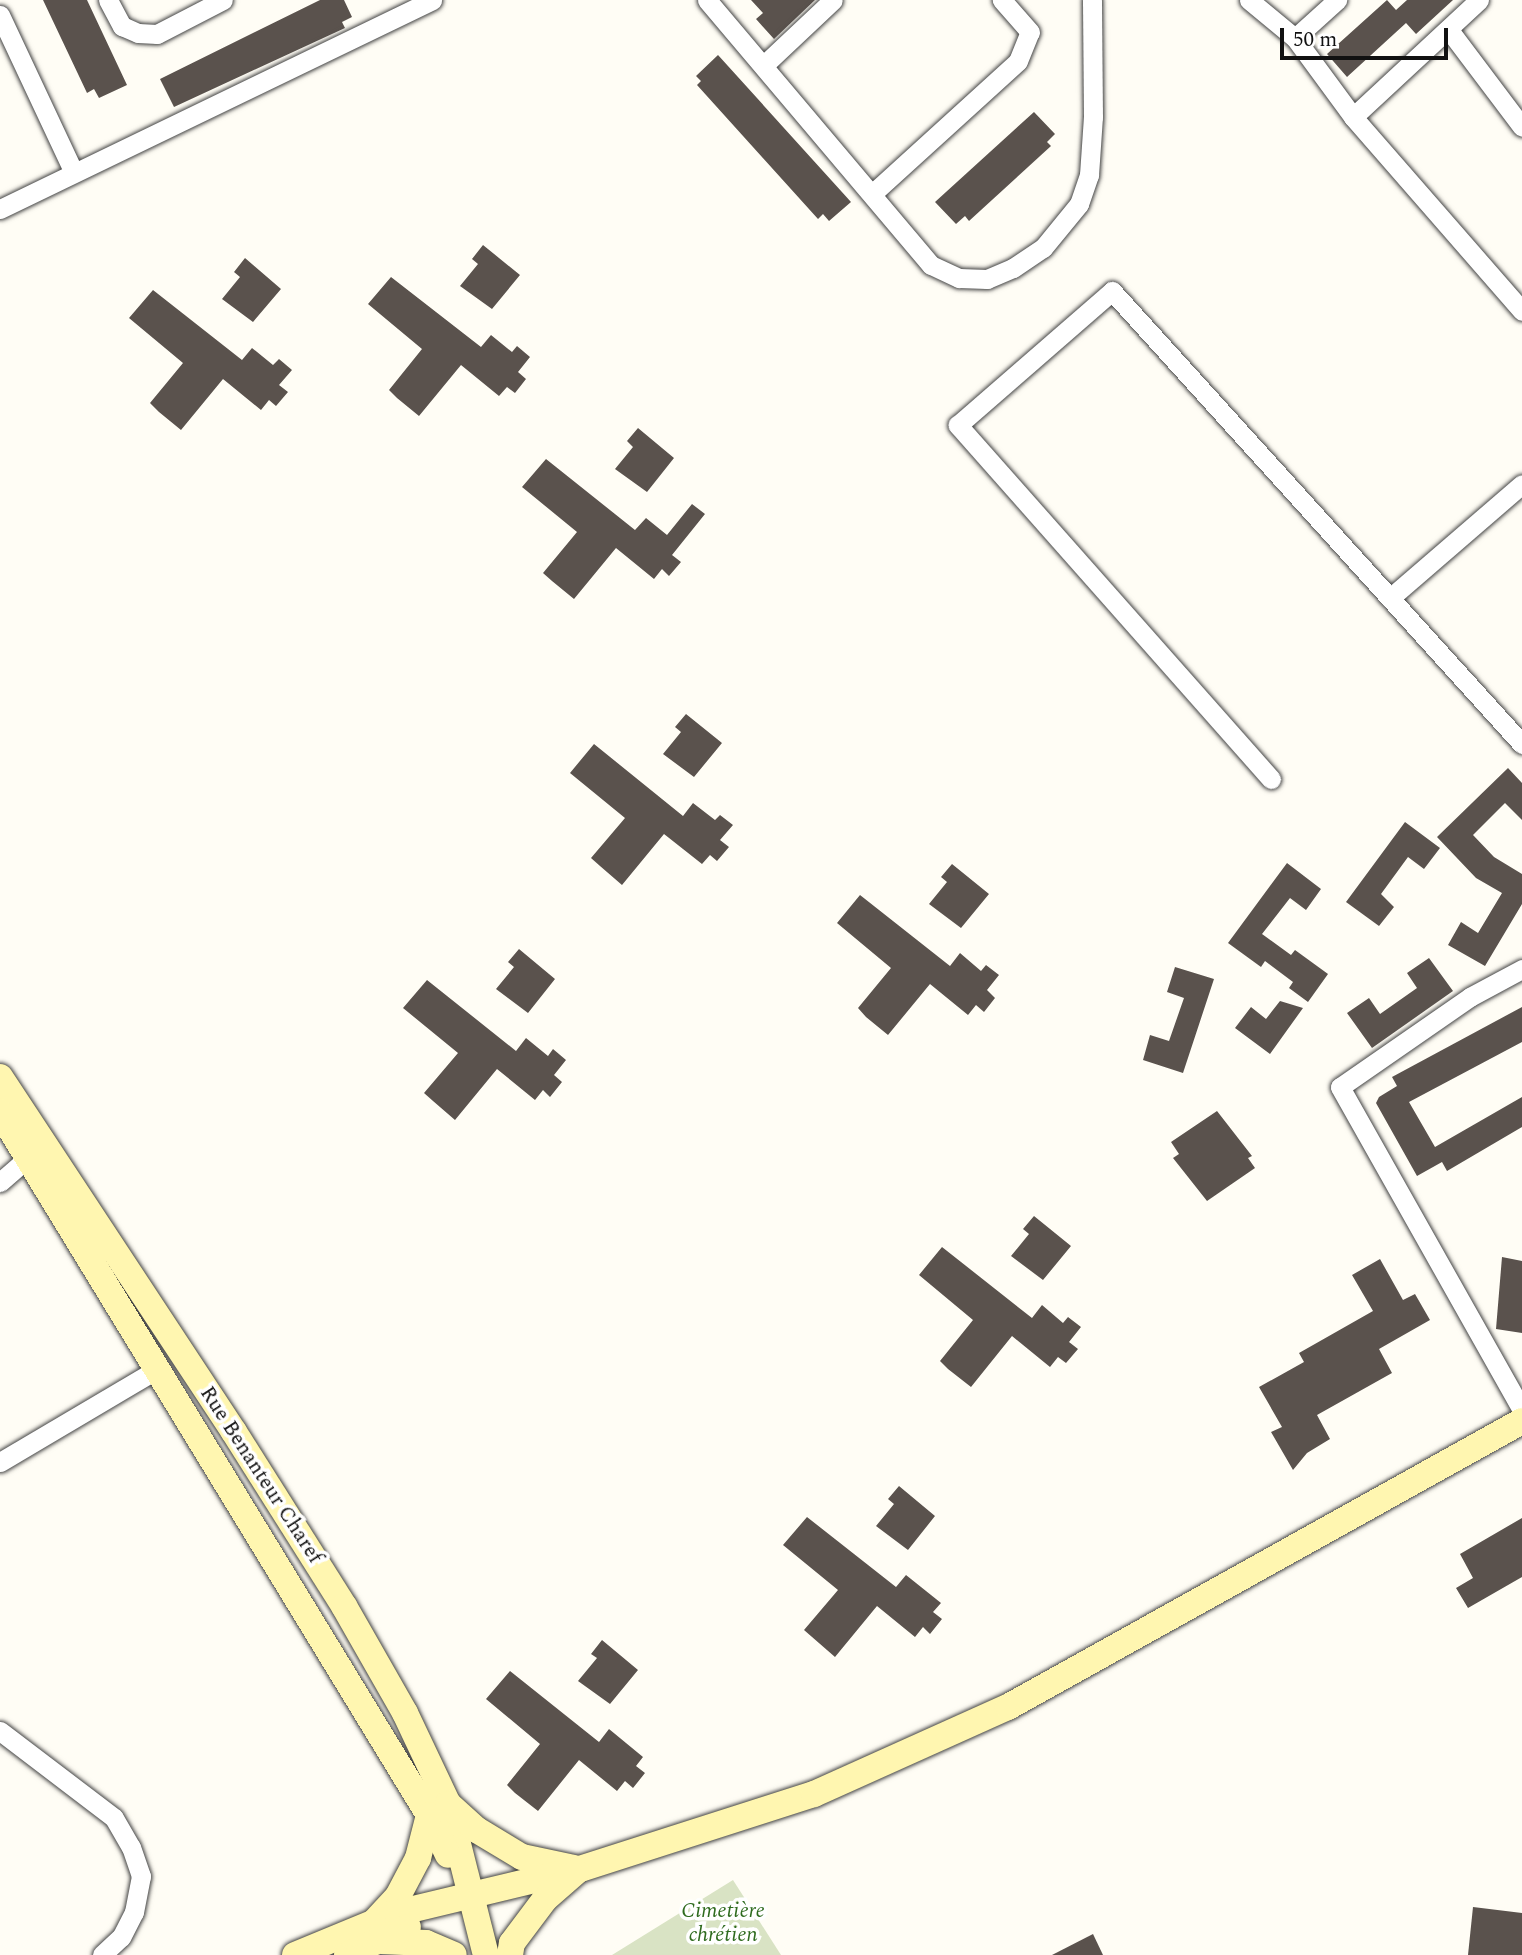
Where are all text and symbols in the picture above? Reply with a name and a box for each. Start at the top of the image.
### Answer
scale bar [1284,14,1452,58]
text: 50 m [1293,24,1337,56]
street label: Rue Benanteur Charef [194,1382,328,1568]
park label: Cimetière chrétien [681,1898,765,1948]

